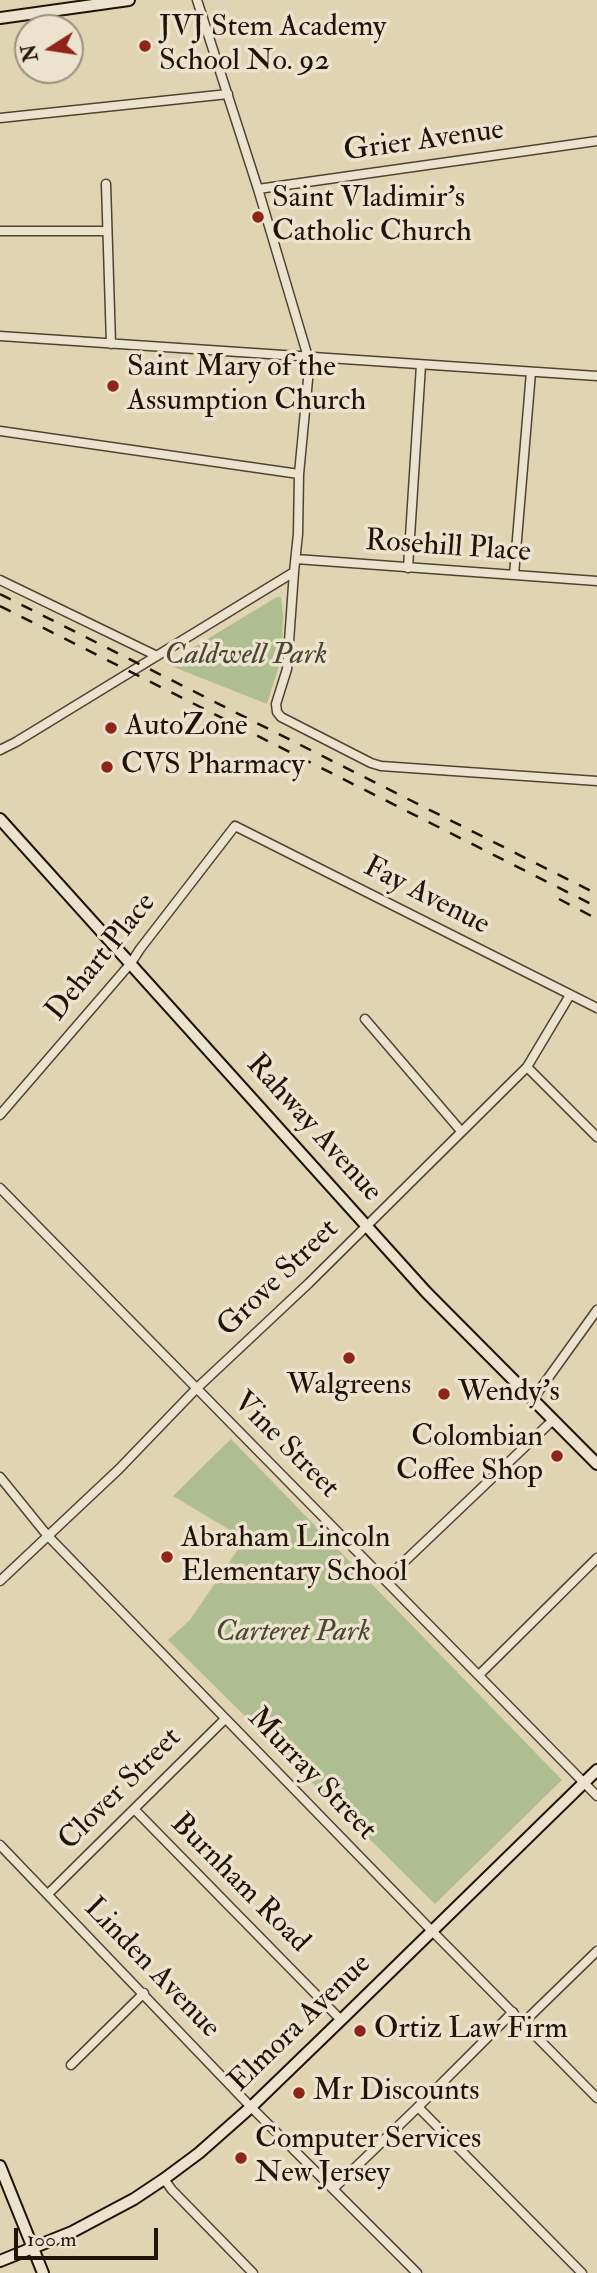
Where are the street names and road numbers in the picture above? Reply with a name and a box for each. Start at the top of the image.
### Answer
street label: Grier Avenue [342,113,506,171]
street label: Rosehill Place [364,524,532,572]
street label: Fay Avenue [357,850,495,944]
street label: Dehart Place [39,887,165,1029]
street label: Rahway Avenue [237,1048,389,1210]
street label: Grove Street [211,1212,347,1346]
street label: Vine Street [224,1385,346,1507]
street label: Murray Street [239,1701,383,1849]
street label: Clover Street [52,1721,190,1859]
street label: Burnham Road [162,1807,316,1961]
street label: Linden Avenue [75,1891,227,2047]
street label: Elmora Avenue [222,1947,380,2101]

